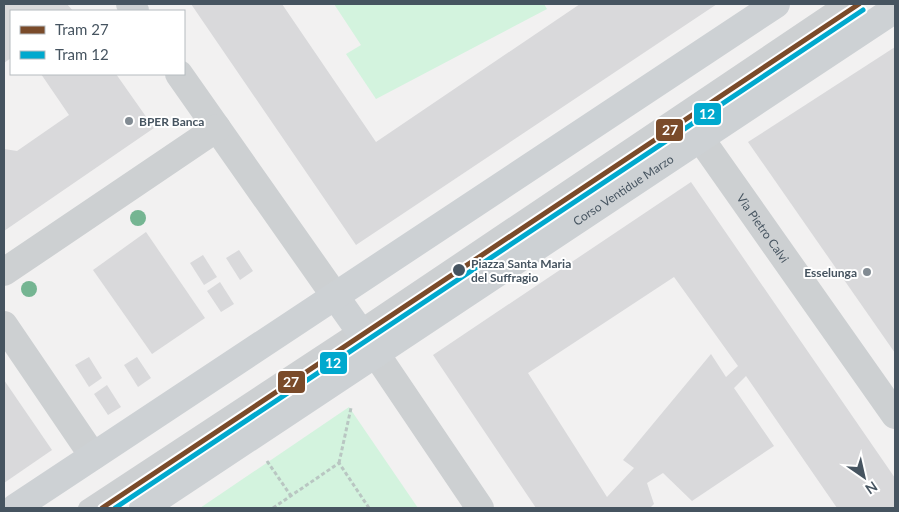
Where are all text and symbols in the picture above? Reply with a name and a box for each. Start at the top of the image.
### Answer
legend [10,10,185,75]
text: Tram 27 [55,20,109,38]
text: Tram 12 [55,45,109,63]
line badge: 12 [693,102,722,126]
text: 12 [699,105,715,122]
place label: BPER Banca [139,114,204,129]
marker: BPER Banca [123,115,135,127]
line badge: 27 [655,118,684,142]
text: 27 [662,121,678,138]
street label: Corso Ventidue Marzo [570,151,676,228]
street label: Via Pietro Calvi [734,191,793,265]
place label: Piazza Santa Maria del Suffragio [471,256,571,285]
marker: Piazza Santa Maria del Suffragio [451,262,467,278]
place label: Esselunga [804,265,857,280]
marker: Esselunga [861,266,873,278]
line badge: 12 [319,351,348,375]
text: 12 [325,354,341,371]
line badge: 27 [277,370,306,394]
text: 27 [283,373,299,390]
north arrow [839,452,889,502]
text: N [862,478,881,498]

